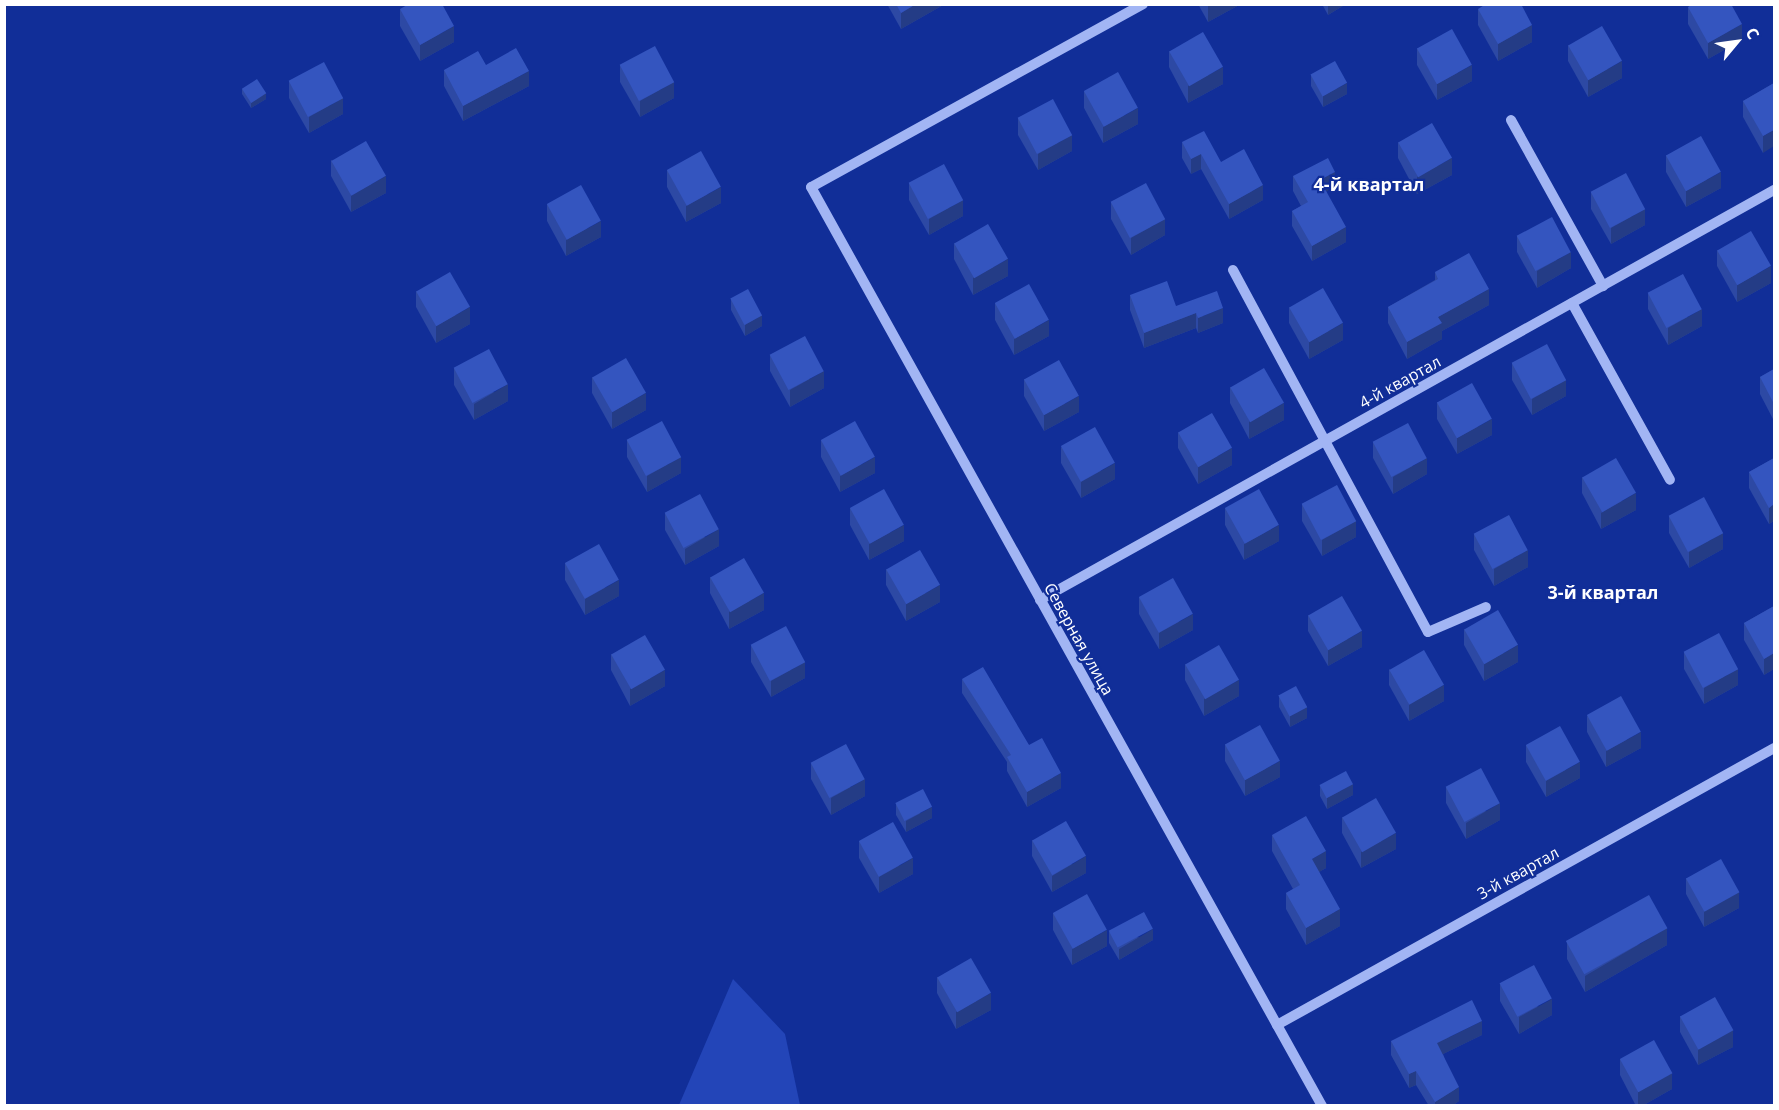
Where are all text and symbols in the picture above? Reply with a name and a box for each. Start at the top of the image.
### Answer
north arrow [1707,12,1767,72]
text: С [1741,23,1765,43]
district label: 4-й квартал [1314,173,1424,195]
street label: 4-й квартал [1356,352,1444,412]
street label: Северная улица [1040,580,1118,698]
district label: 3-й квартал [1548,581,1658,603]
street label: 3-й квартал [1474,843,1562,903]

